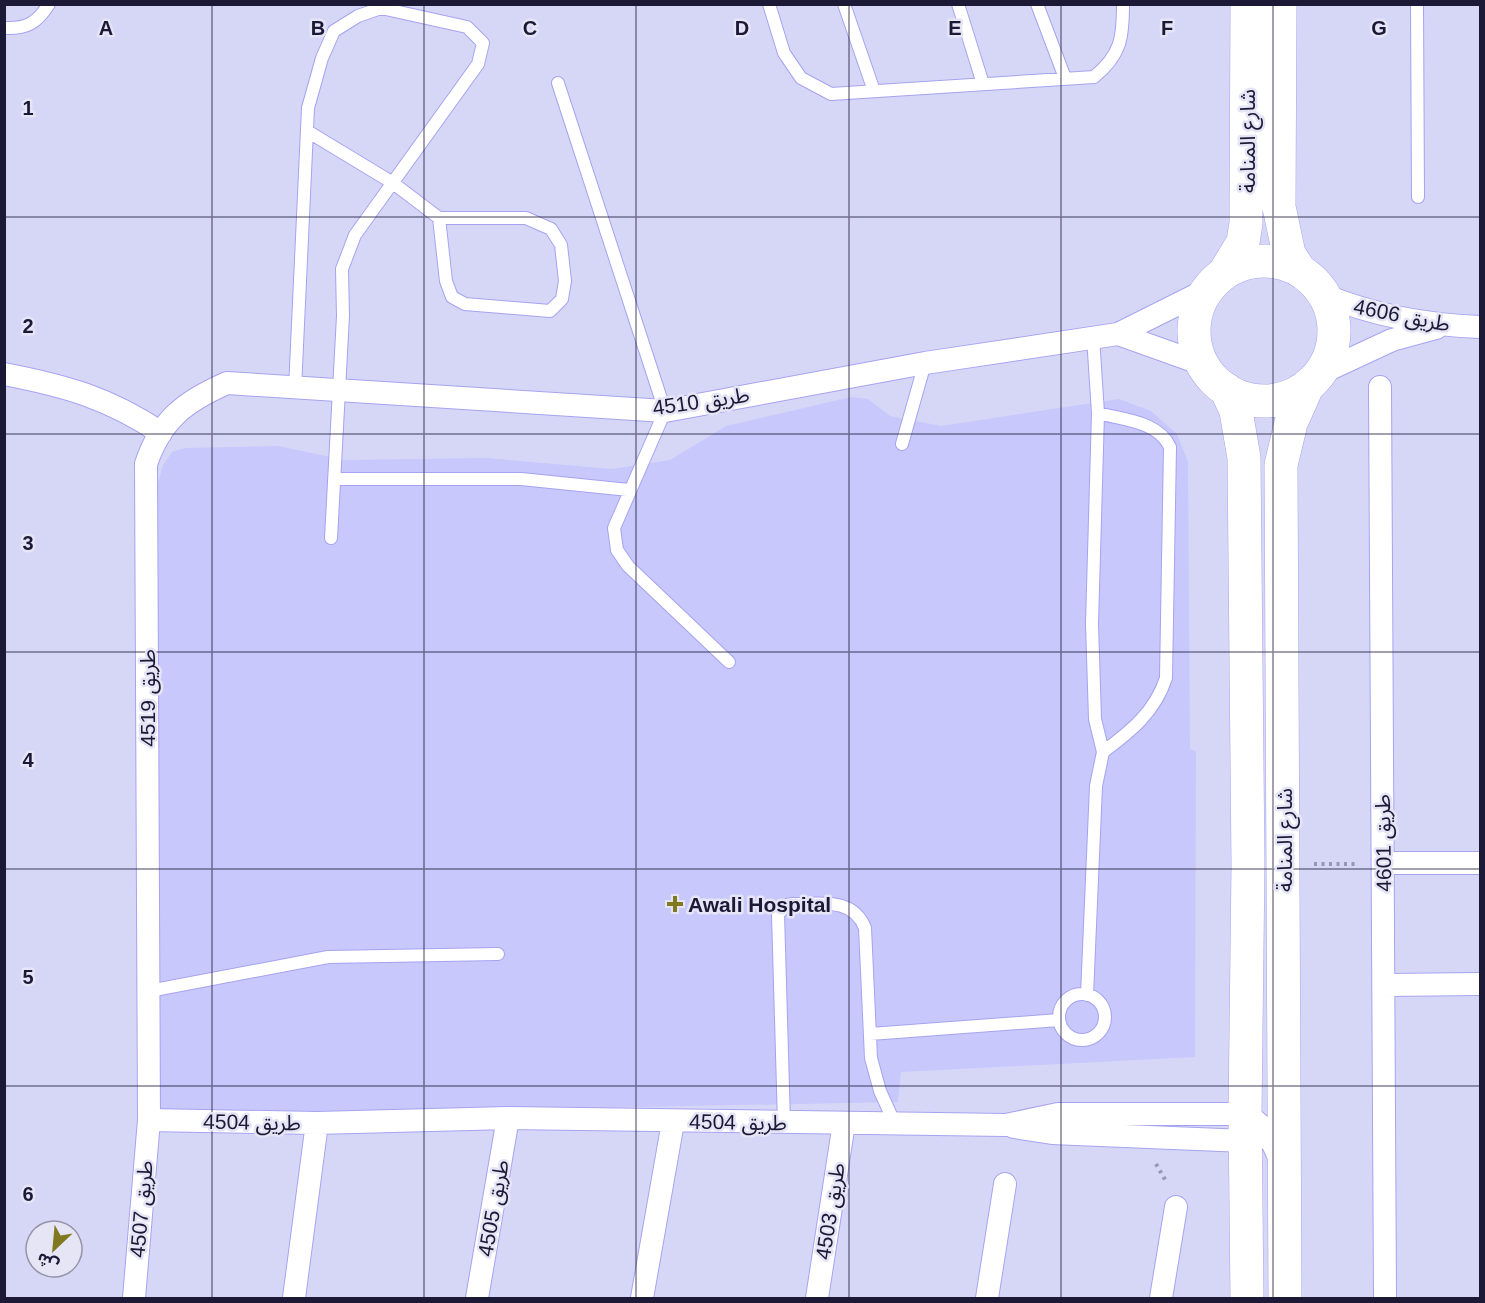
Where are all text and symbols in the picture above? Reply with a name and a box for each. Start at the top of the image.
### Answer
text: A [99,17,113,39]
text: B [311,17,325,39]
text: C [523,17,537,39]
text: D [735,17,749,39]
text: E [948,17,962,39]
text: F [1161,17,1173,39]
text: G [1371,17,1387,39]
street label: شارع المنامة [1236,89,1263,193]
text: 1 [22,97,34,119]
street label: طريق 4606 [1351,294,1452,338]
text: 2 [22,315,34,337]
street label: طريق 4510 [651,383,751,421]
text: 3 [22,532,34,554]
street label: طريق 4519 [136,649,161,747]
text: 4 [22,749,34,771]
street label: شارع المنامة [1273,788,1300,892]
street label: طريق 4601 [1371,794,1397,892]
place label: Awali Hospital [688,893,831,916]
marker: Awali Hospital [666,895,684,913]
text: 5 [22,966,34,988]
street label: طريق 4504 [203,1110,301,1136]
street label: طريق 4504 [689,1110,787,1136]
street label: طريق 4505 [473,1158,515,1258]
street label: طريق 4507 [125,1159,159,1259]
street label: طريق 4503 [811,1161,851,1261]
text: 6 [22,1183,34,1205]
north arrow [24,1219,84,1279]
text: ش [34,1249,62,1274]

